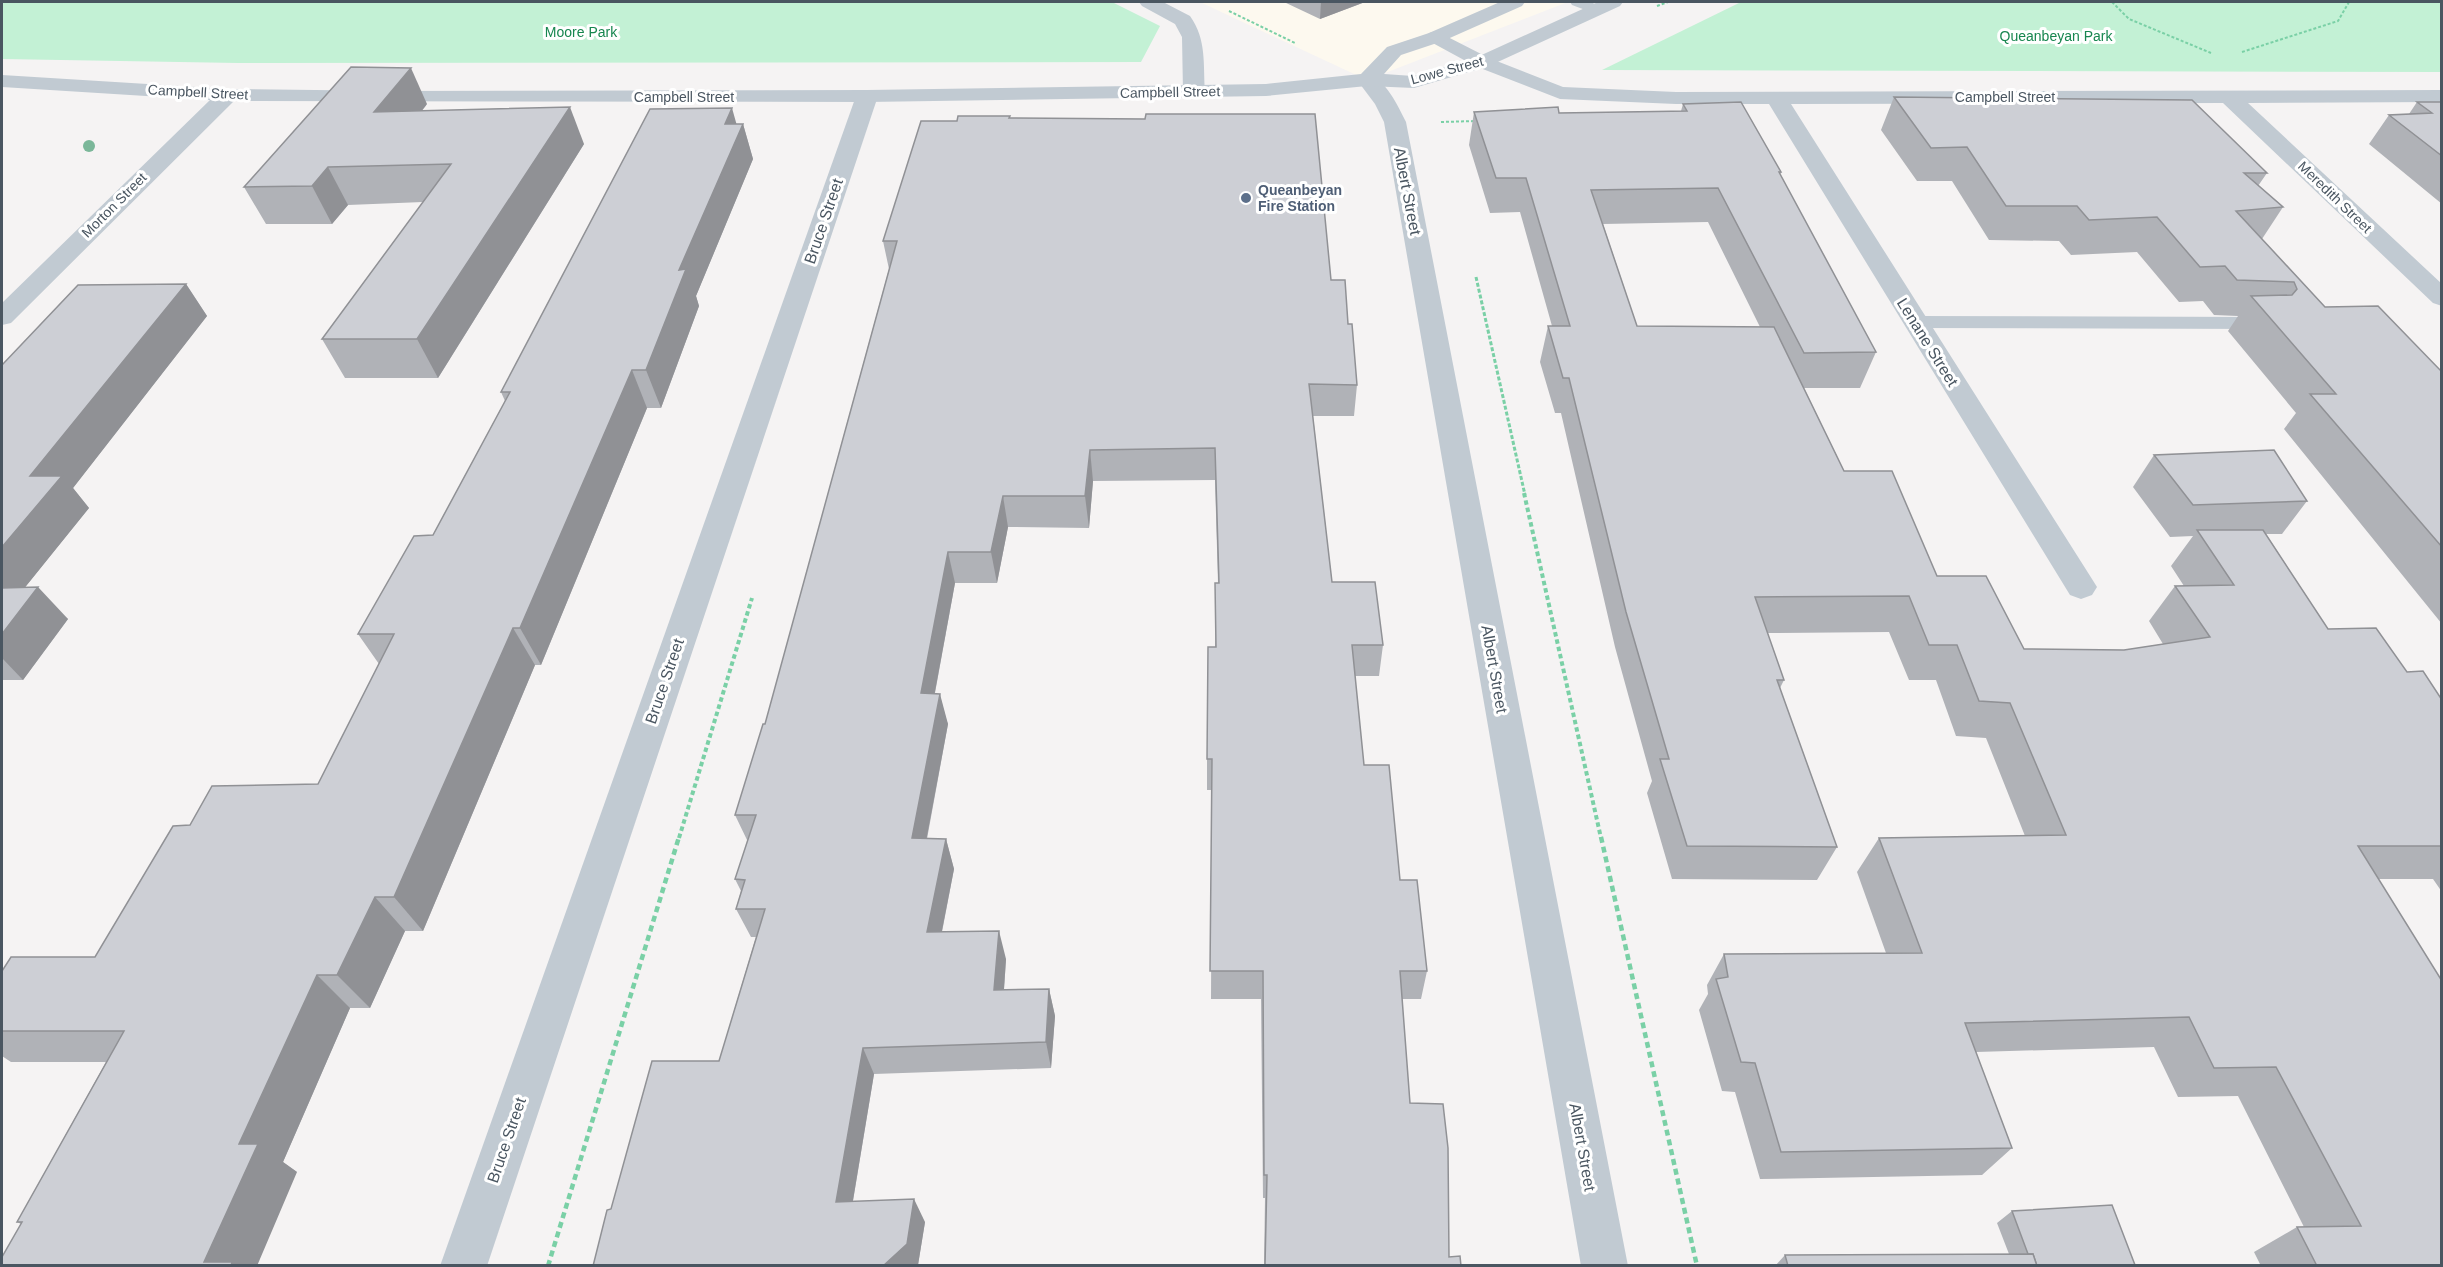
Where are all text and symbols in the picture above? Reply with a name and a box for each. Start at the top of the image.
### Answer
park label: Moore Park [545,24,618,40]
park label: Queanbeyan Park [2000,28,2113,44]
street label: Lowe Street [1409,53,1485,87]
street label: Campbell Street [147,81,249,103]
street label: Campbell Street [1120,83,1220,101]
street label: Campbell Street [634,89,734,105]
street label: Campbell Street [1955,89,2055,105]
street label: Albert Street [1391,146,1424,237]
street label: Meredith Street [2295,158,2375,236]
street label: Morton Street [78,169,150,241]
street label: Bruce Street [801,176,846,266]
place label: Queanbeyan Fire Station [1258,182,1342,214]
marker: Queanbeyan Fire Station [1239,191,1253,205]
street label: Lenane Street [1894,295,1962,390]
street label: Albert Street [1478,624,1511,715]
street label: Bruce Street [642,636,687,726]
street label: Bruce Street [484,1095,529,1185]
street label: Albert Street [1566,1102,1599,1193]

